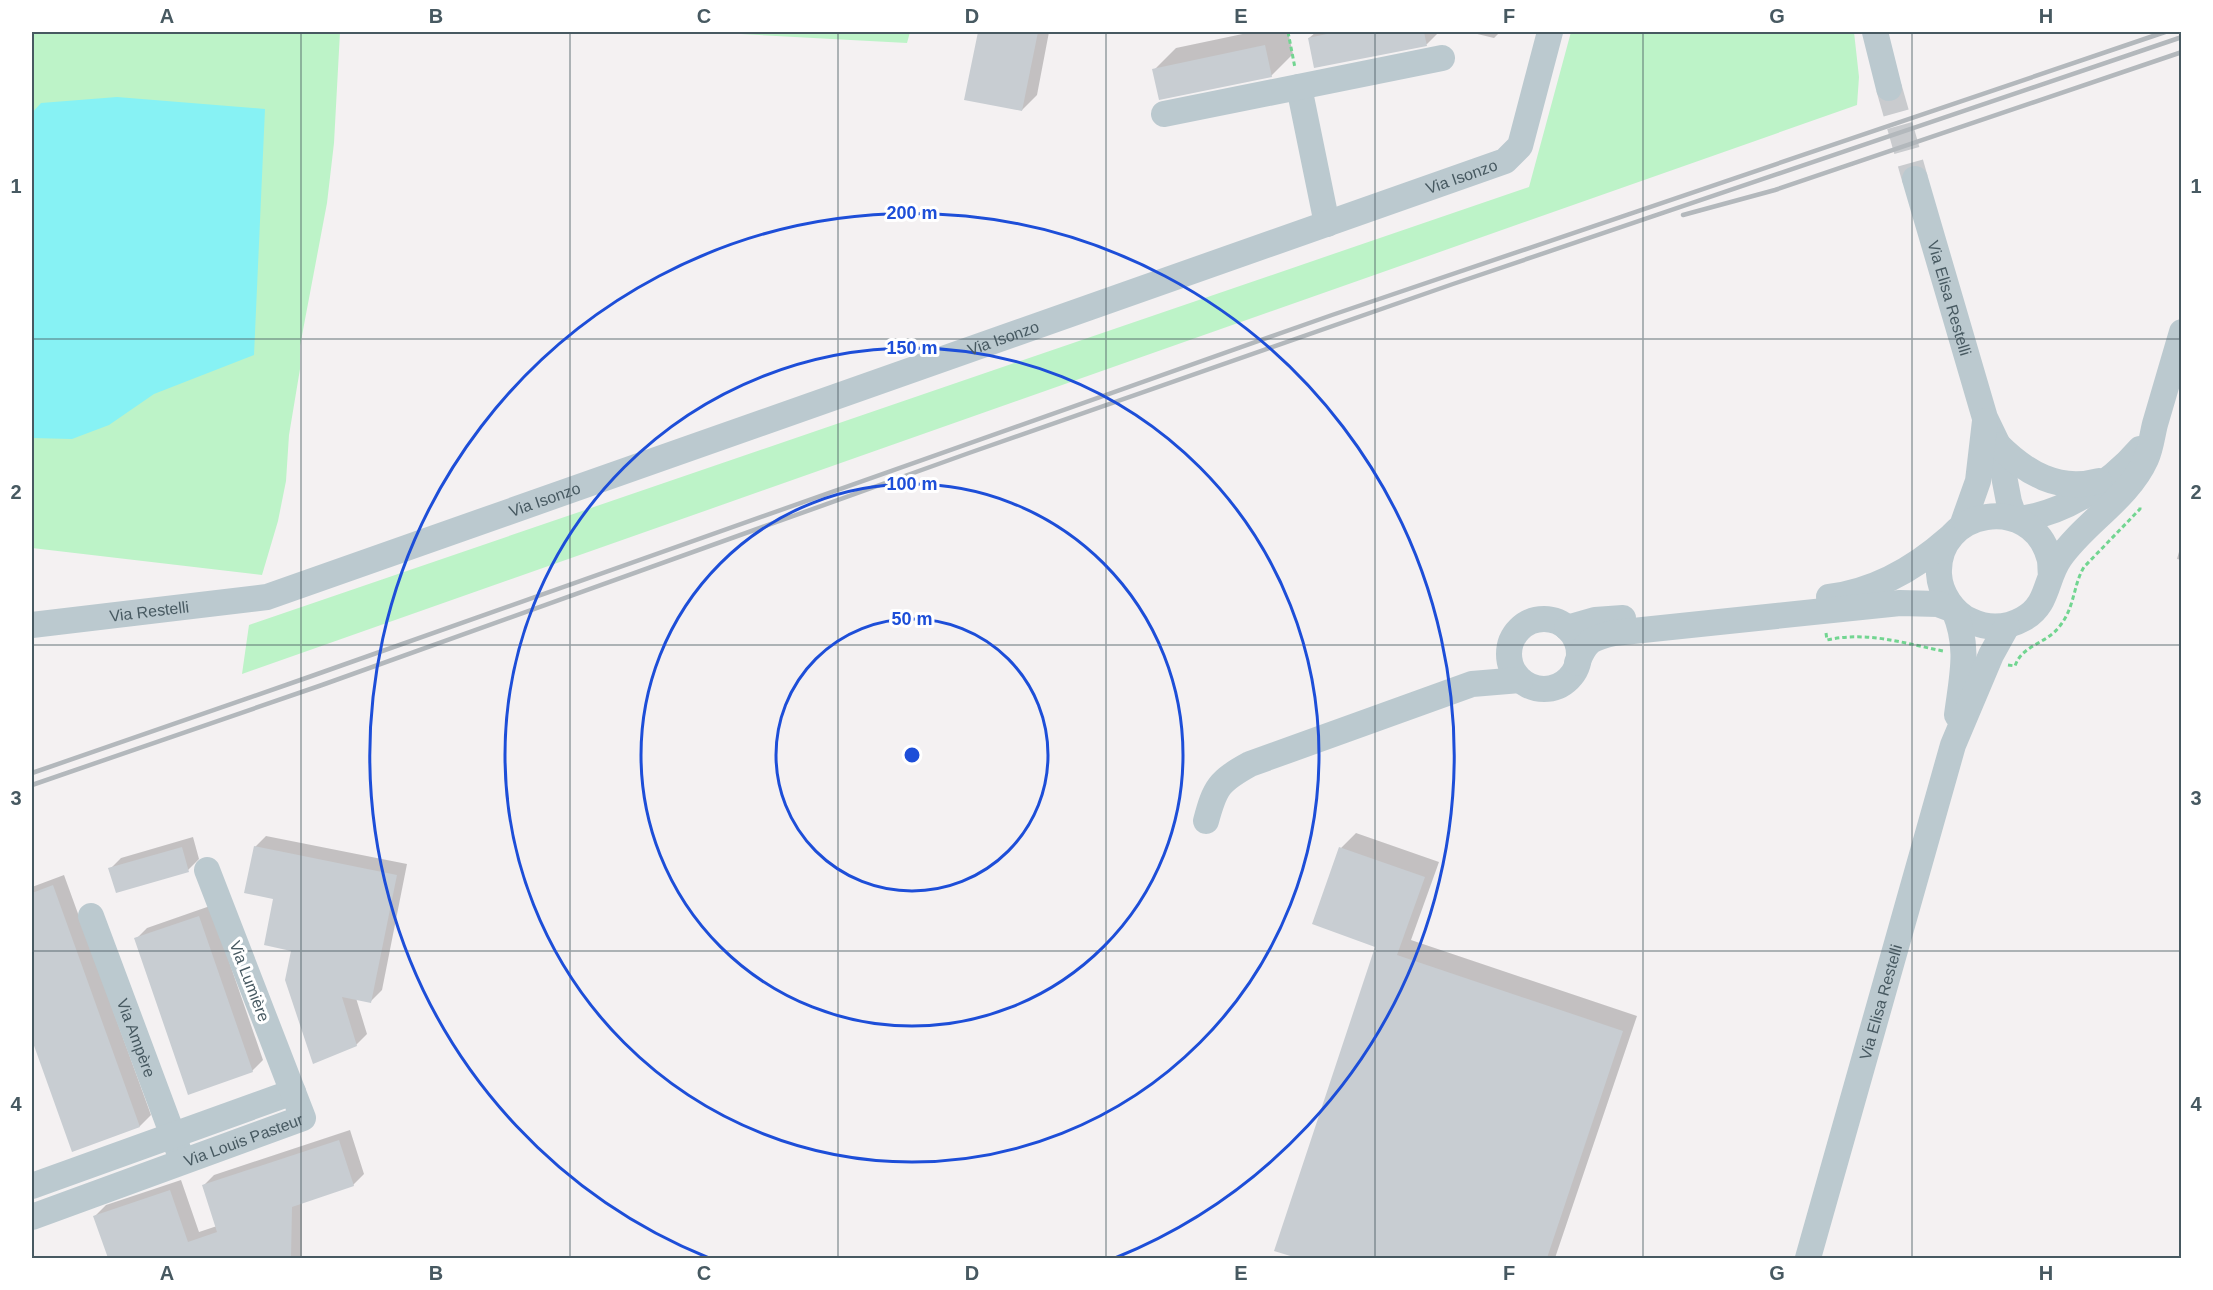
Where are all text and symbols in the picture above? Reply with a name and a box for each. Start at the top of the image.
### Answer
text: A [160,5,174,27]
text: B [429,5,443,27]
text: C [697,5,711,27]
text: D [965,5,979,27]
text: E [1234,5,1248,27]
text: F [1503,5,1515,27]
text: G [1769,5,1785,27]
text: H [2039,5,2053,27]
street label: Via Isonzo [1424,156,1500,197]
text: 1 [10,175,22,197]
text: 1 [2190,175,2202,197]
text: 200 m [886,203,938,223]
street label: Via Elisa Restelli [1924,239,1974,358]
street label: Via Isonzo [965,318,1041,359]
text: 150 m [886,338,938,358]
text: 100 m [886,474,938,494]
street label: Via Isonzo [507,479,583,520]
text: 2 [10,481,22,503]
text: 2 [2190,481,2202,503]
street label: Via Restelli [109,598,190,625]
text: 50 m [891,609,933,629]
centre of rings [902,745,922,765]
text: 3 [10,787,22,809]
text: 3 [2190,787,2202,809]
street label: Via Lumière [226,938,273,1024]
street label: Via Elisa Restelli [1856,943,1905,1062]
street label: Via Ampère [114,996,158,1080]
text: 4 [10,1093,22,1115]
text: 4 [2190,1093,2202,1115]
street label: Via Louis Pasteur [182,1111,306,1170]
text: A [160,1262,174,1284]
text: B [429,1262,443,1284]
text: C [697,1262,711,1284]
text: D [965,1262,979,1284]
text: E [1234,1262,1248,1284]
text: F [1503,1262,1515,1284]
text: G [1769,1262,1785,1284]
text: H [2039,1262,2053,1284]

